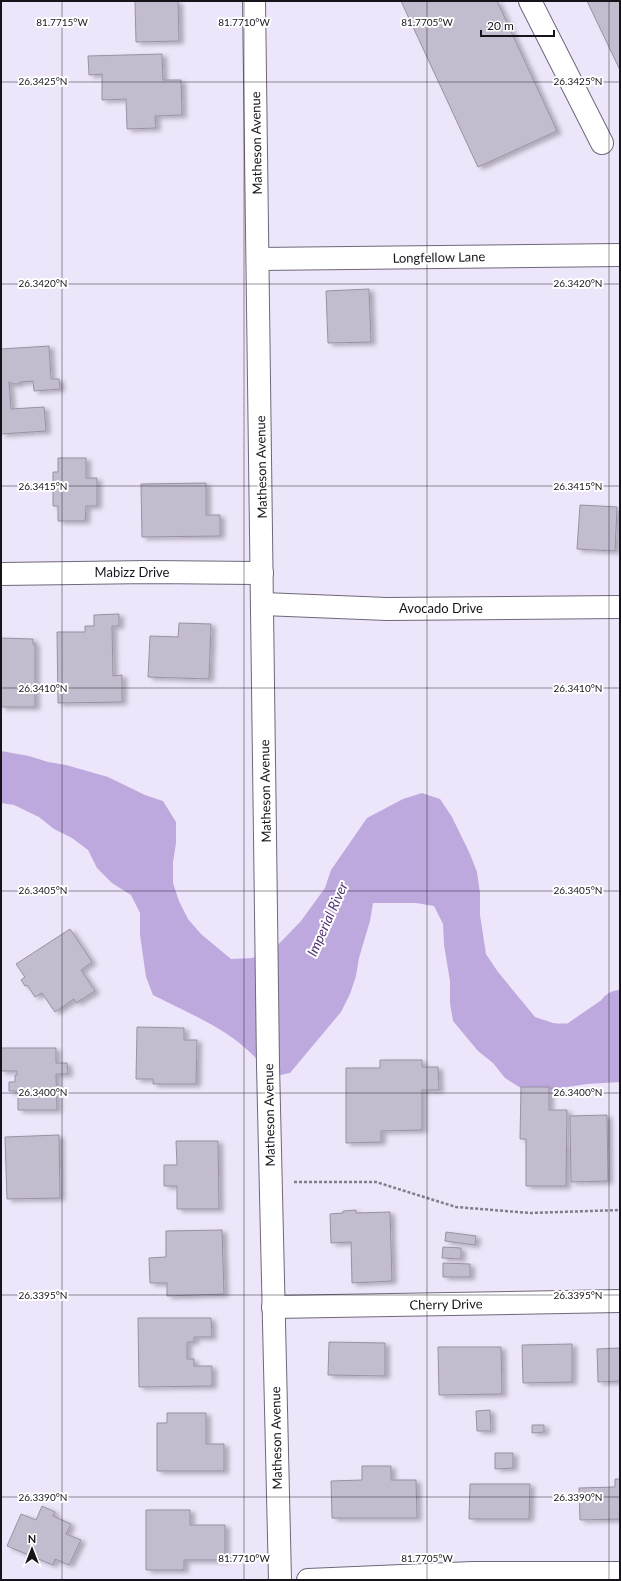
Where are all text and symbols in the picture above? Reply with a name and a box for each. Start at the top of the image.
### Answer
scale bar [481,12,554,38]
text: 81.7715°W [36,16,88,28]
text: 81.7710°W [218,16,270,28]
text: 81.7705°W [401,16,453,28]
text: 20 m [487,18,514,33]
text: 26.3425°N [19,75,67,87]
text: 26.3425°N [554,75,602,87]
street label: Matheson Avenue [247,91,265,195]
street label: Longfellow Lane [393,248,486,266]
text: 26.3420°N [19,277,67,289]
text: 26.3420°N [554,277,602,289]
street label: Matheson Avenue [252,415,270,519]
text: 26.3415°N [19,480,67,492]
text: 26.3415°N [554,480,602,492]
street label: Mabizz Drive [95,564,170,580]
street label: Avocado Drive [399,600,483,616]
text: 26.3410°N [19,682,67,694]
text: 26.3410°N [554,682,602,694]
street label: Matheson Avenue [256,739,274,843]
water label: Imperial River [303,879,351,959]
text: 26.3405°N [19,884,67,896]
text: 26.3405°N [554,884,602,896]
street label: Matheson Avenue [260,1063,278,1167]
text: 26.3400°N [19,1086,67,1098]
text: 26.3400°N [554,1086,602,1098]
text: 26.3395°N [19,1289,67,1301]
text: 26.3395°N [554,1289,602,1301]
street label: Cherry Drive [409,1295,483,1313]
street label: Matheson Avenue [267,1386,285,1490]
text: 26.3390°N [19,1491,67,1503]
text: 26.3390°N [554,1491,602,1503]
north arrow [12,1529,52,1569]
text: N [28,1532,36,1545]
text: 81.7710°W [218,1552,270,1564]
text: 81.7705°W [401,1552,453,1564]

